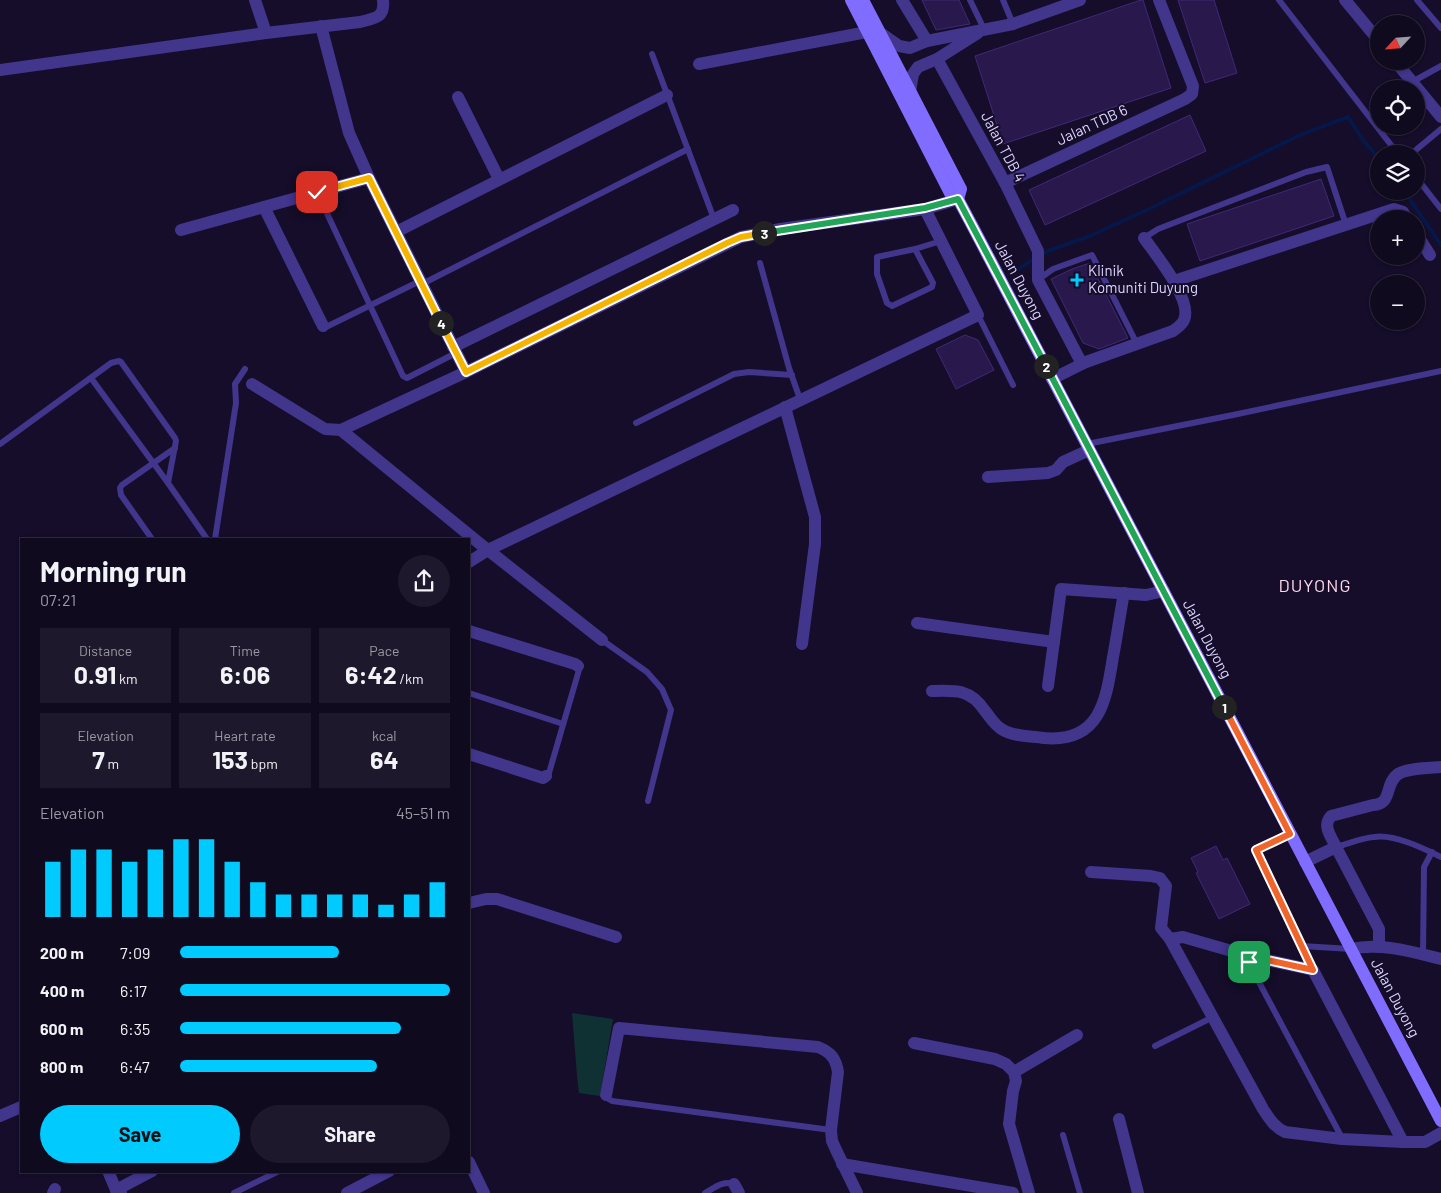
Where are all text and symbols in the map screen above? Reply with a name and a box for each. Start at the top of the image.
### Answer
north arrow [1370,15,1425,70]
map controls [1370,15,1425,330]
button: locate [1370,80,1425,135]
street label: Jalan TDB 6 [1053,100,1130,148]
street label: Jalan TDB 4 [978,108,1030,185]
button: layers [1370,145,1425,200]
pin [296,171,338,213]
icon: check [303,178,331,206]
button: + [1370,210,1425,265]
pin: 3 [752,220,776,246]
text: 3 [761,225,768,242]
street label: Jalan Duyong [992,237,1048,322]
place label: Klinik Komuniti Duyung [1088,261,1198,296]
marker: Klinik Komuniti Duyung [1070,273,1084,287]
button: − [1370,275,1425,330]
pin: 4 [428,310,454,336]
text: 4 [437,315,446,332]
pin: 2 [1034,354,1058,378]
text: 2 [1043,358,1050,375]
text: Morning run [40,554,187,588]
button: share [398,555,450,607]
district label: DUYONG [1279,574,1351,596]
text: 07:21 [40,590,76,609]
street label: Jalan Duyong [1180,596,1236,681]
text: Distance [79,642,132,659]
text: Time [230,642,260,659]
text: Pace [369,642,399,659]
text: 0.91 [74,659,116,689]
text: 6:06 [220,659,270,689]
text: 6:42 [345,659,397,689]
text: km [116,670,138,687]
text: /km [397,670,424,687]
pin: 1 [1212,694,1236,720]
text: 1 [1222,699,1227,716]
text: Elevation [77,727,134,744]
text: Heart rate [214,727,276,744]
text: kcal [372,727,397,744]
text: 7 [92,744,105,774]
text: 153 [212,744,248,774]
text: 64 [370,744,399,774]
text: m [105,755,119,772]
text: bpm [248,755,278,772]
text: Elevation [40,803,104,822]
text: 45–51 m [396,803,450,822]
pin [1228,941,1270,983]
text: 200 m [40,943,84,962]
text: 7:09 [120,943,150,962]
icon: arrive [1235,948,1263,976]
street label: Jalan Duyong [1368,955,1424,1040]
text: 400 m [40,981,84,1000]
text: 6:17 [120,981,147,1000]
text: 600 m [40,1019,83,1038]
text: 6:35 [120,1019,150,1038]
text: 800 m [40,1057,83,1076]
text: 6:47 [120,1057,150,1076]
button: Save [40,1105,240,1163]
button: Share [250,1105,450,1163]

